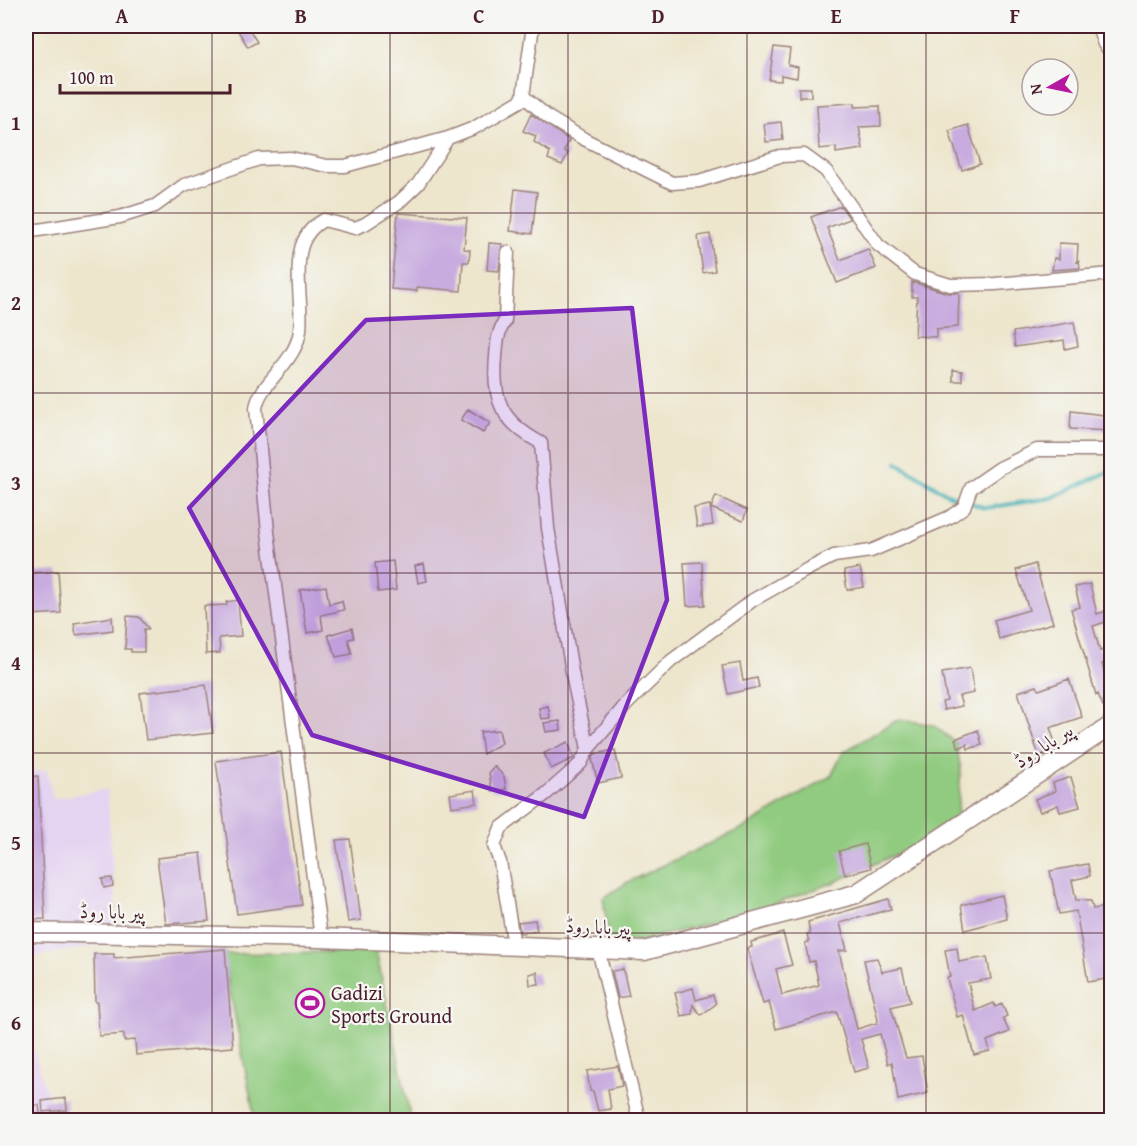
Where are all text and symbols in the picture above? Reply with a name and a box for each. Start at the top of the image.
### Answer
text: A [116,1,129,30]
text: B [295,1,307,30]
text: C [473,1,485,30]
text: D [651,1,665,30]
text: E [831,1,842,30]
text: F [1010,1,1020,30]
scale bar [60,57,230,95]
north arrow [1020,57,1080,117]
text: 100 m [69,64,114,91]
text: N [1022,82,1048,97]
text: 1 [11,108,21,137]
text: 2 [11,288,21,317]
text: 3 [11,468,21,497]
text: 4 [11,648,21,677]
street label: پیر بابا روڈ [1008,714,1080,776]
text: 5 [11,828,21,857]
street label: پیر بابا روڈ [79,896,146,927]
street label: پیر بابا روڈ [565,910,632,943]
place label: Gadizi Sports Ground [331,978,452,1030]
sports icon: Gadizi Sports Ground [294,987,326,1019]
text: 6 [11,1008,21,1037]

